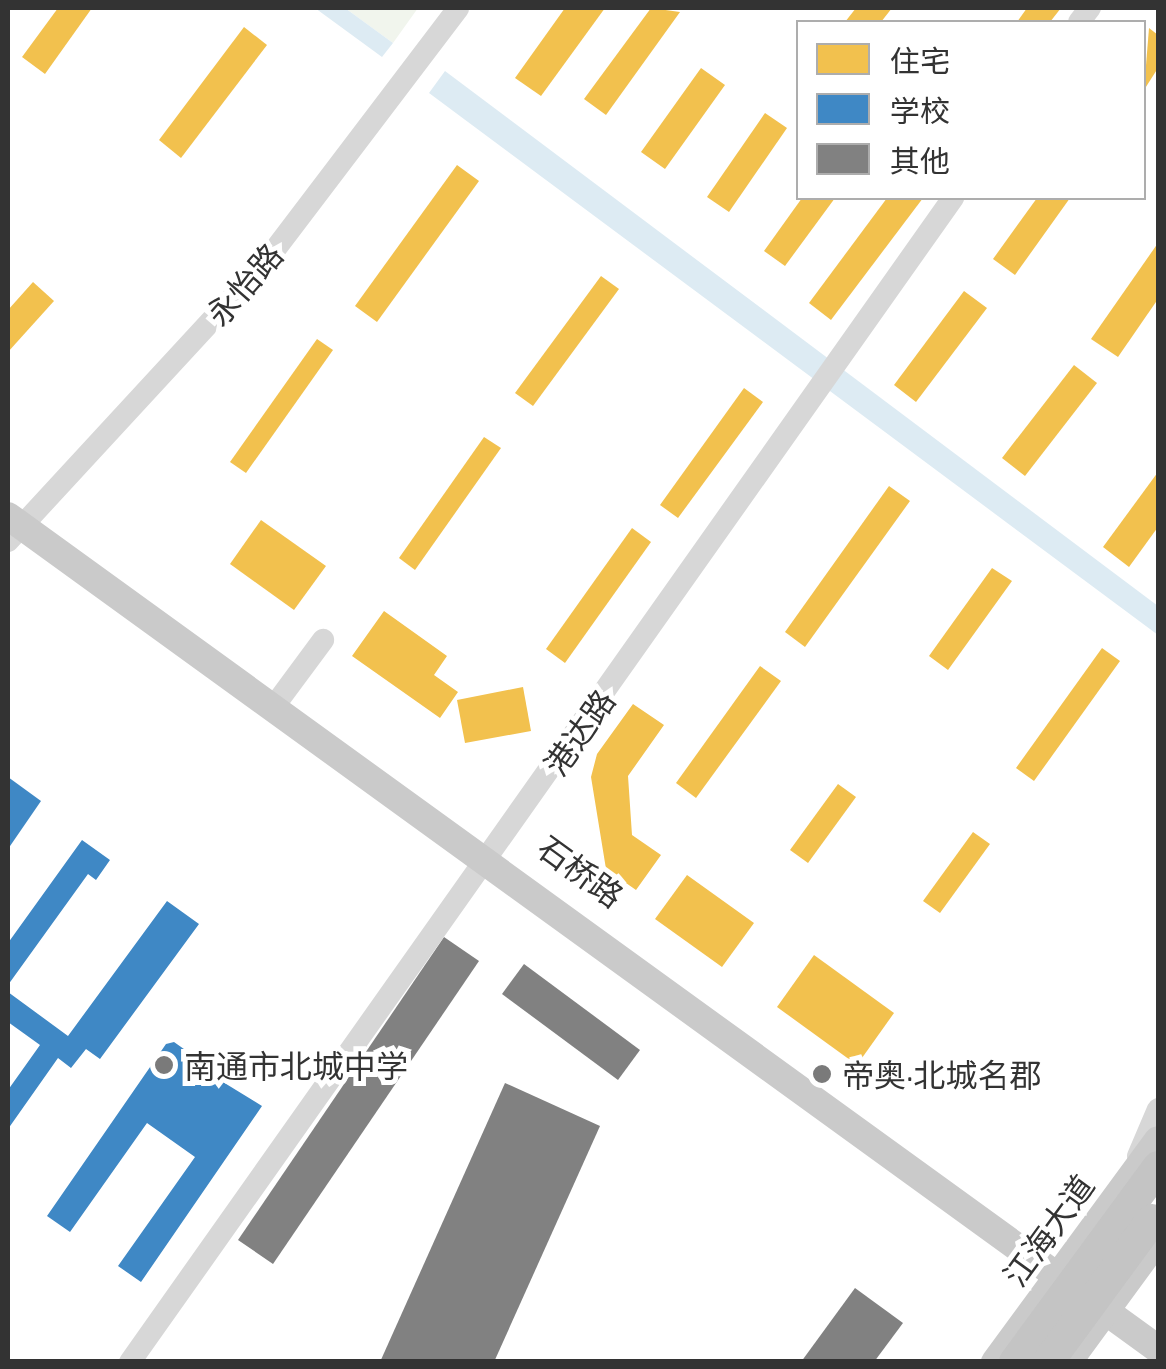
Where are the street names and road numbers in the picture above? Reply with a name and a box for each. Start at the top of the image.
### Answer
street label: 永怡路 [198,235,290,333]
street label: 港达路 [536,682,622,782]
street label: 石桥路 [531,827,631,915]
street label: 江海大道 [995,1167,1101,1293]

